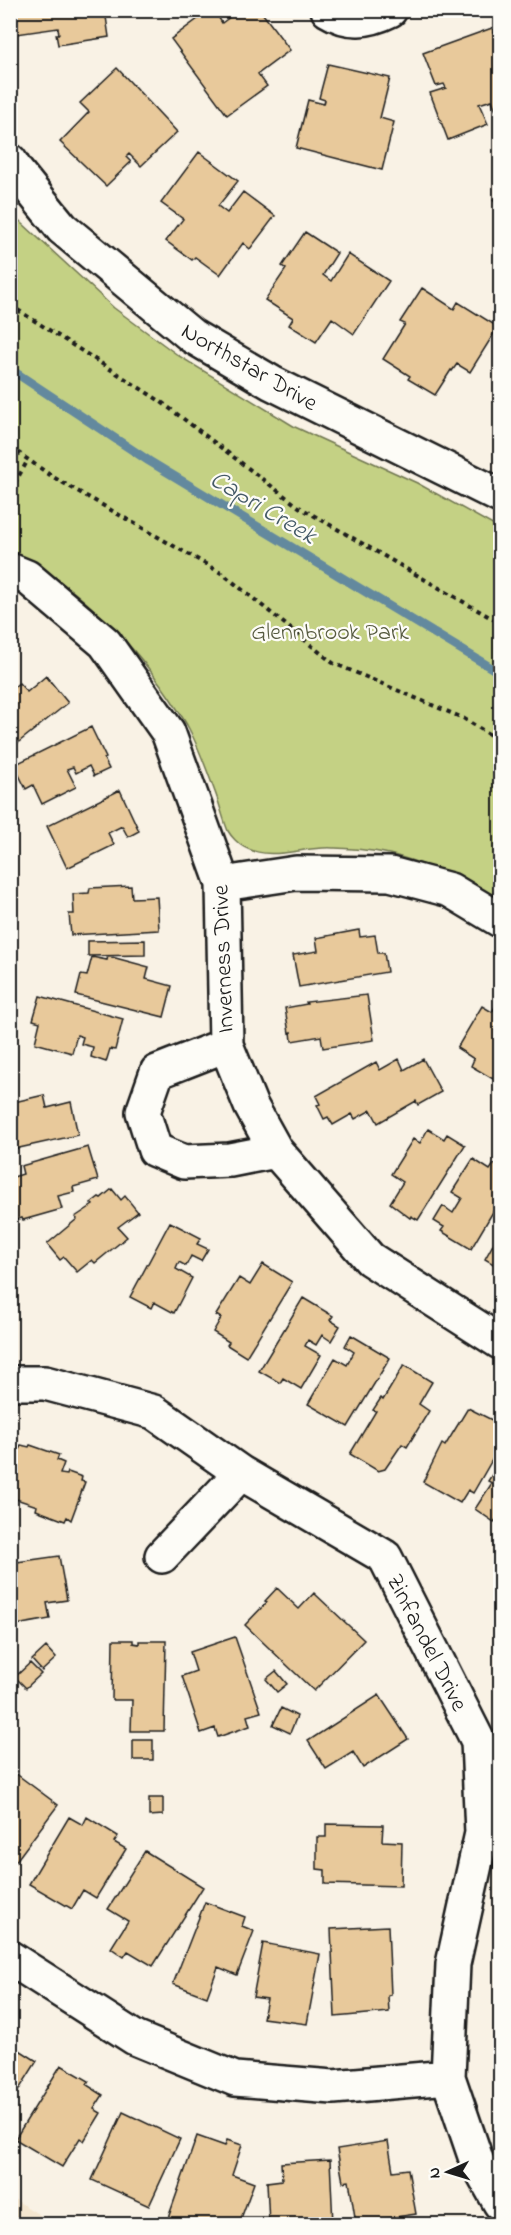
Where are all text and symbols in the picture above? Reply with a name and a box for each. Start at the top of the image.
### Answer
street label: Northstar Drive [174,315,324,422]
water label: Capri Creek [202,462,325,556]
park label: Glennbrook Park [251,616,409,651]
street label: Inverness Drive [204,884,245,1034]
street label: Zinfandel Drive [376,1568,476,1718]
north arrow [418,2142,478,2202]
text: N [423,2166,447,2179]

